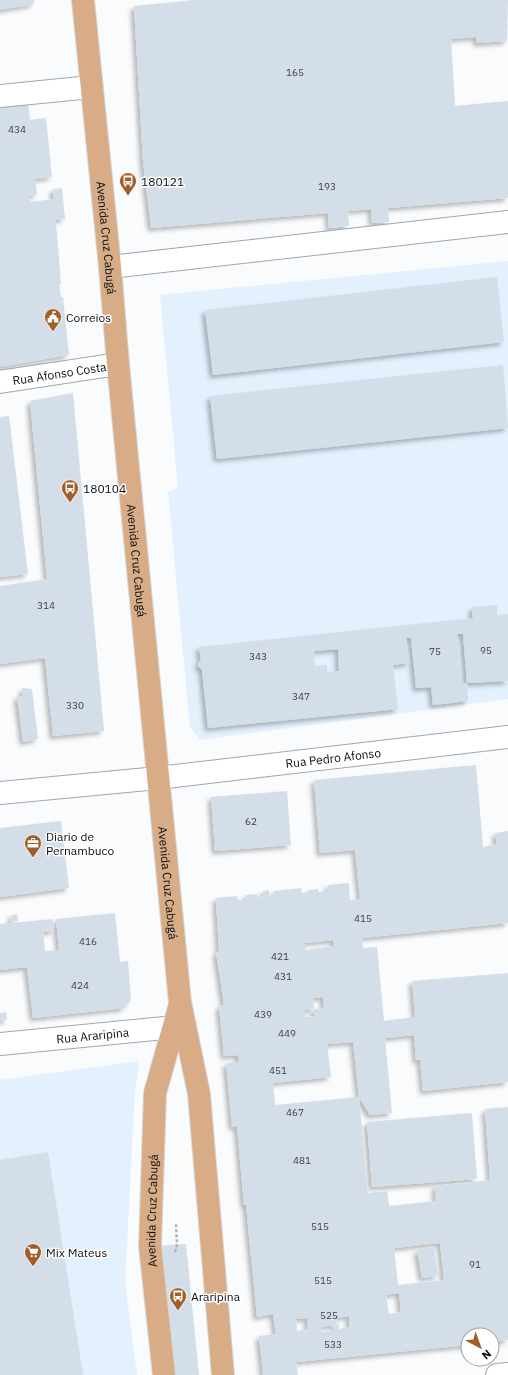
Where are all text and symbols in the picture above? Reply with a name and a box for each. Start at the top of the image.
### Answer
house number: 165 [286,66,304,79]
house number: 434 [8,123,26,136]
bus stop icon: 180121 [118,171,138,196]
place label: 180121 [141,174,184,189]
house number: 193 [318,180,336,193]
street label: Avenida Cruz Cabugá [94,181,120,295]
public building icon: Correios [43,307,63,332]
place label: Correios [66,310,111,325]
street label: Rua Afonso Costa [11,358,108,388]
bus stop icon: 180104 [60,478,80,503]
place label: 180104 [83,481,126,496]
street label: Avenida Cruz Cabugá [124,503,150,618]
house number: 314 [37,599,55,612]
house number: 95 [480,644,492,657]
house number: 75 [429,645,441,658]
house number: 343 [249,650,267,663]
house number: 347 [292,690,310,703]
house number: 330 [66,699,84,712]
street label: Rua Pedro Afonso [285,744,382,771]
house number: 62 [245,815,257,828]
street label: Avenida Cruz Cabugá [155,826,181,941]
place label: Diario de Pernambuco [46,829,114,858]
office icon: Diario de Pernambuco [23,833,43,858]
house number: 415 [354,912,372,925]
house number: 416 [79,935,97,948]
house number: 421 [271,950,289,963]
house number: 431 [274,970,292,983]
house number: 424 [71,979,89,992]
house number: 439 [254,1008,272,1021]
street label: Rua Araripina [56,1024,130,1046]
house number: 449 [278,1027,296,1040]
house number: 451 [269,1064,287,1077]
house number: 467 [286,1106,304,1119]
street label: Avenida Cruz Cabugá [142,1153,161,1268]
house number: 481 [293,1154,311,1167]
house number: 515 [311,1220,329,1233]
supermarket icon: Mix Mateus [23,1242,43,1267]
place label: Mix Mateus [46,1245,107,1260]
house number: 91 [469,1258,481,1271]
house number: 515 [314,1274,332,1287]
bus stop icon: Araripina [168,1286,188,1311]
place label: Araripina [191,1289,241,1304]
house number: 525 [320,1309,338,1322]
north arrow [460,1327,500,1367]
house number: 533 [324,1338,342,1351]
text: N [479,1347,494,1362]

